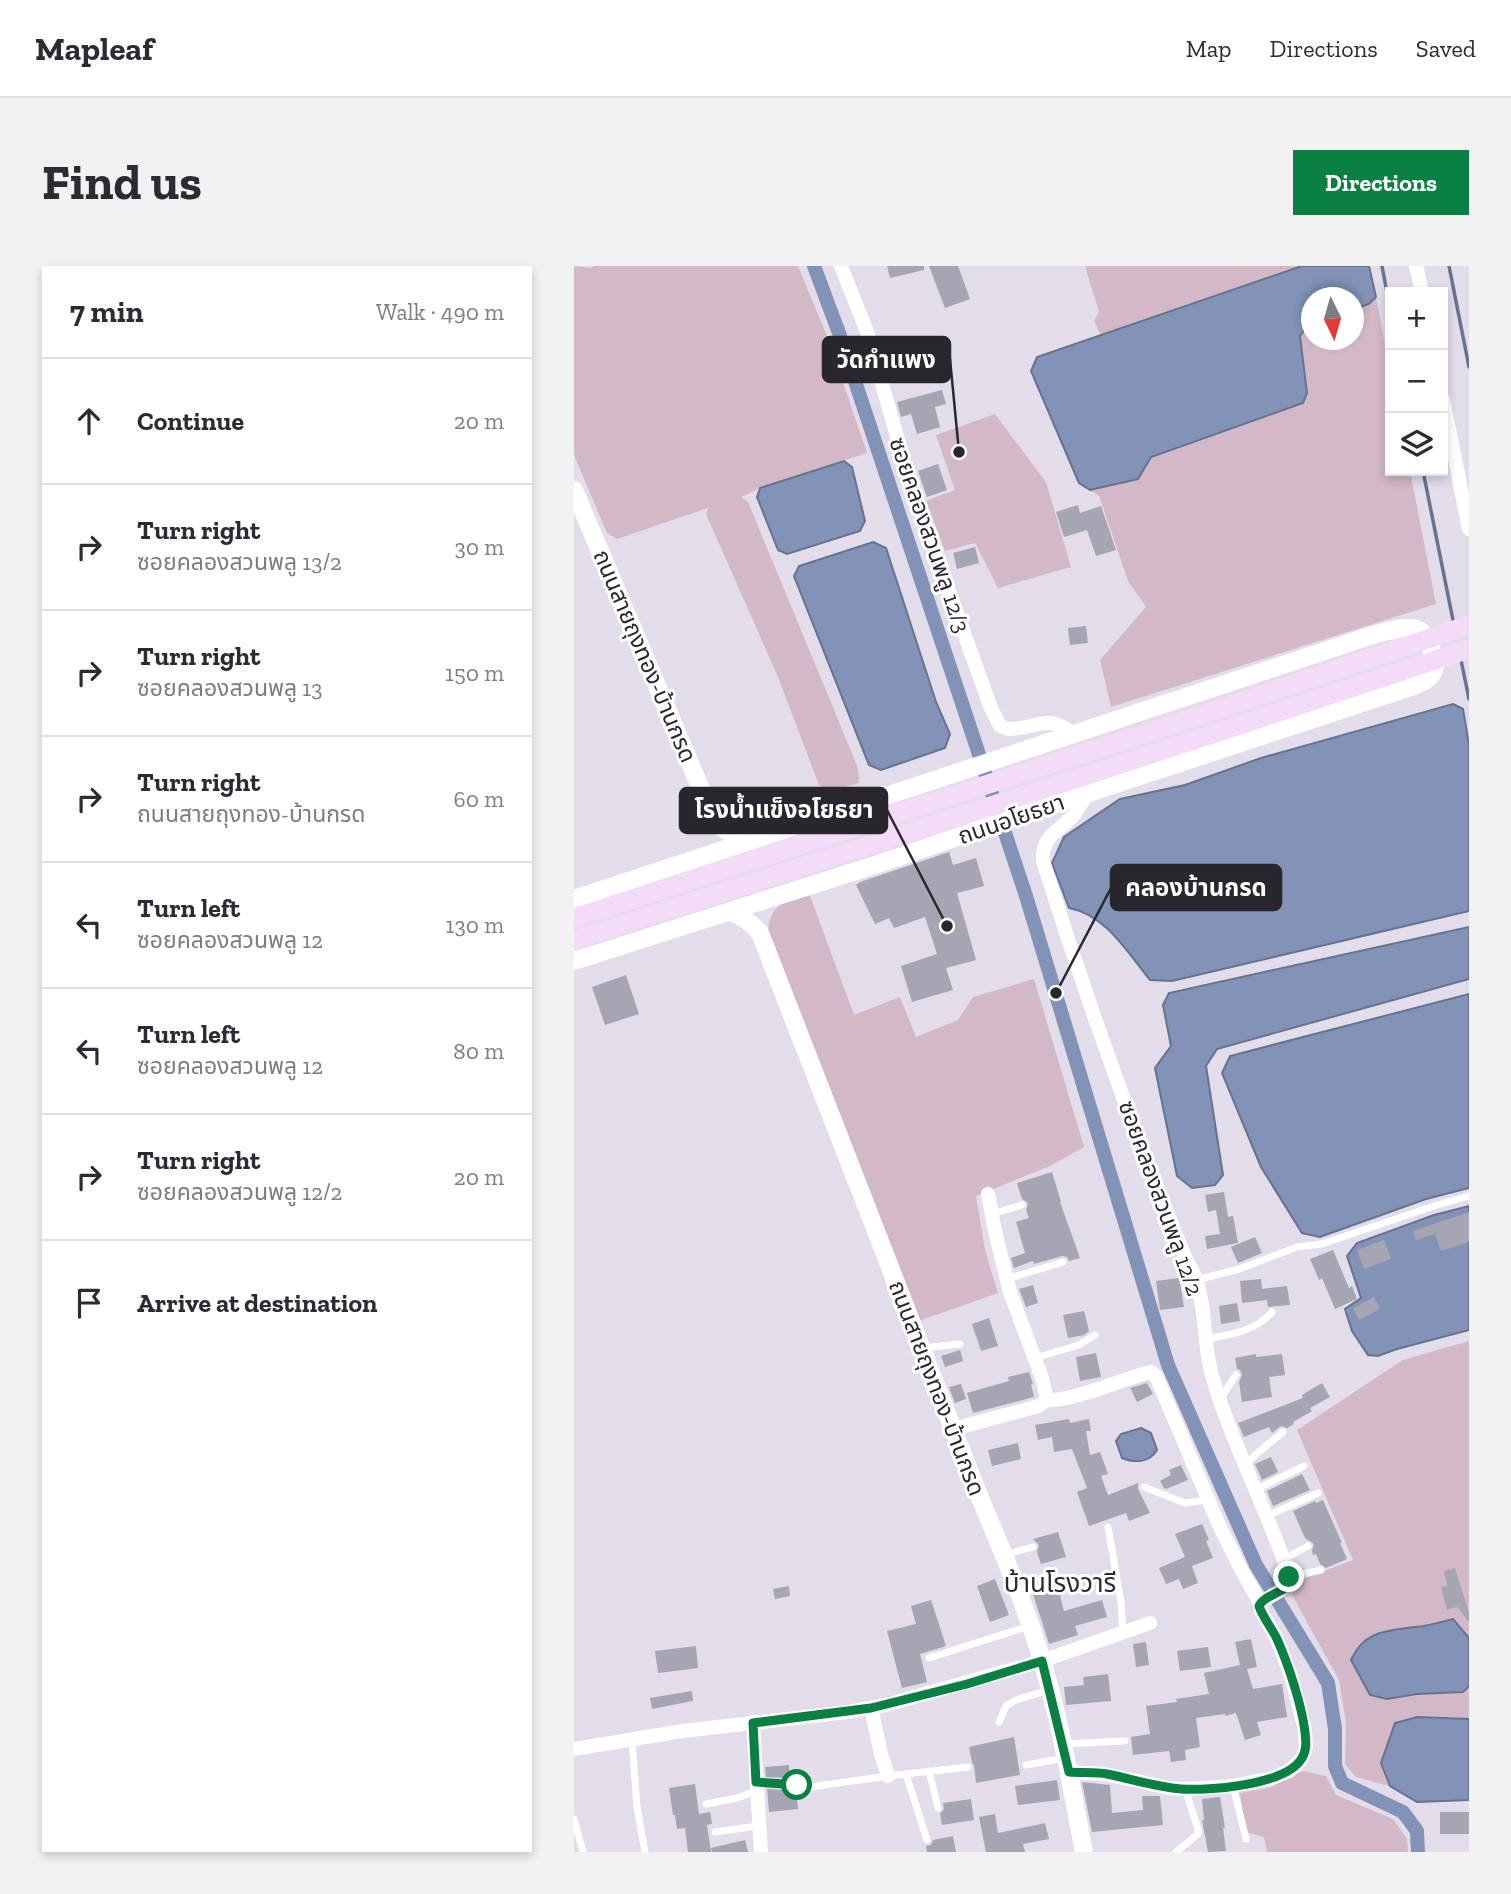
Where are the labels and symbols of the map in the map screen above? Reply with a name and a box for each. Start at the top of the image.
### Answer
north arrow [1301,287,1364,350]
callout: วัดกำแพง [823,337,950,382]
text: วัดกำแพง [836,345,936,374]
street label: ซอยคลองสวนพลู 12/3 [882,434,977,637]
street label: ถนนสายถุงทอง-บ้านกรด [587,545,703,767]
callout: โรงน้ำแข็งอโยธยา [680,788,887,833]
street label: ถนนอโยธยา [954,788,1068,850]
text: โรงน้ำแข็งอโยธยา [695,793,873,824]
callout: คลองบ้านกรด [1111,865,1281,910]
text: คลองบ้านกรด [1125,873,1267,902]
street label: ซอยคลองสวนพลู 12/2 [1112,1097,1209,1300]
street label: ถนนสายถุงทอง-บ้านกรด [883,1276,991,1500]
route end [1273,1561,1304,1592]
district label: บ้านโรงวารี [1004,1567,1116,1599]
route start [781,1769,812,1800]

